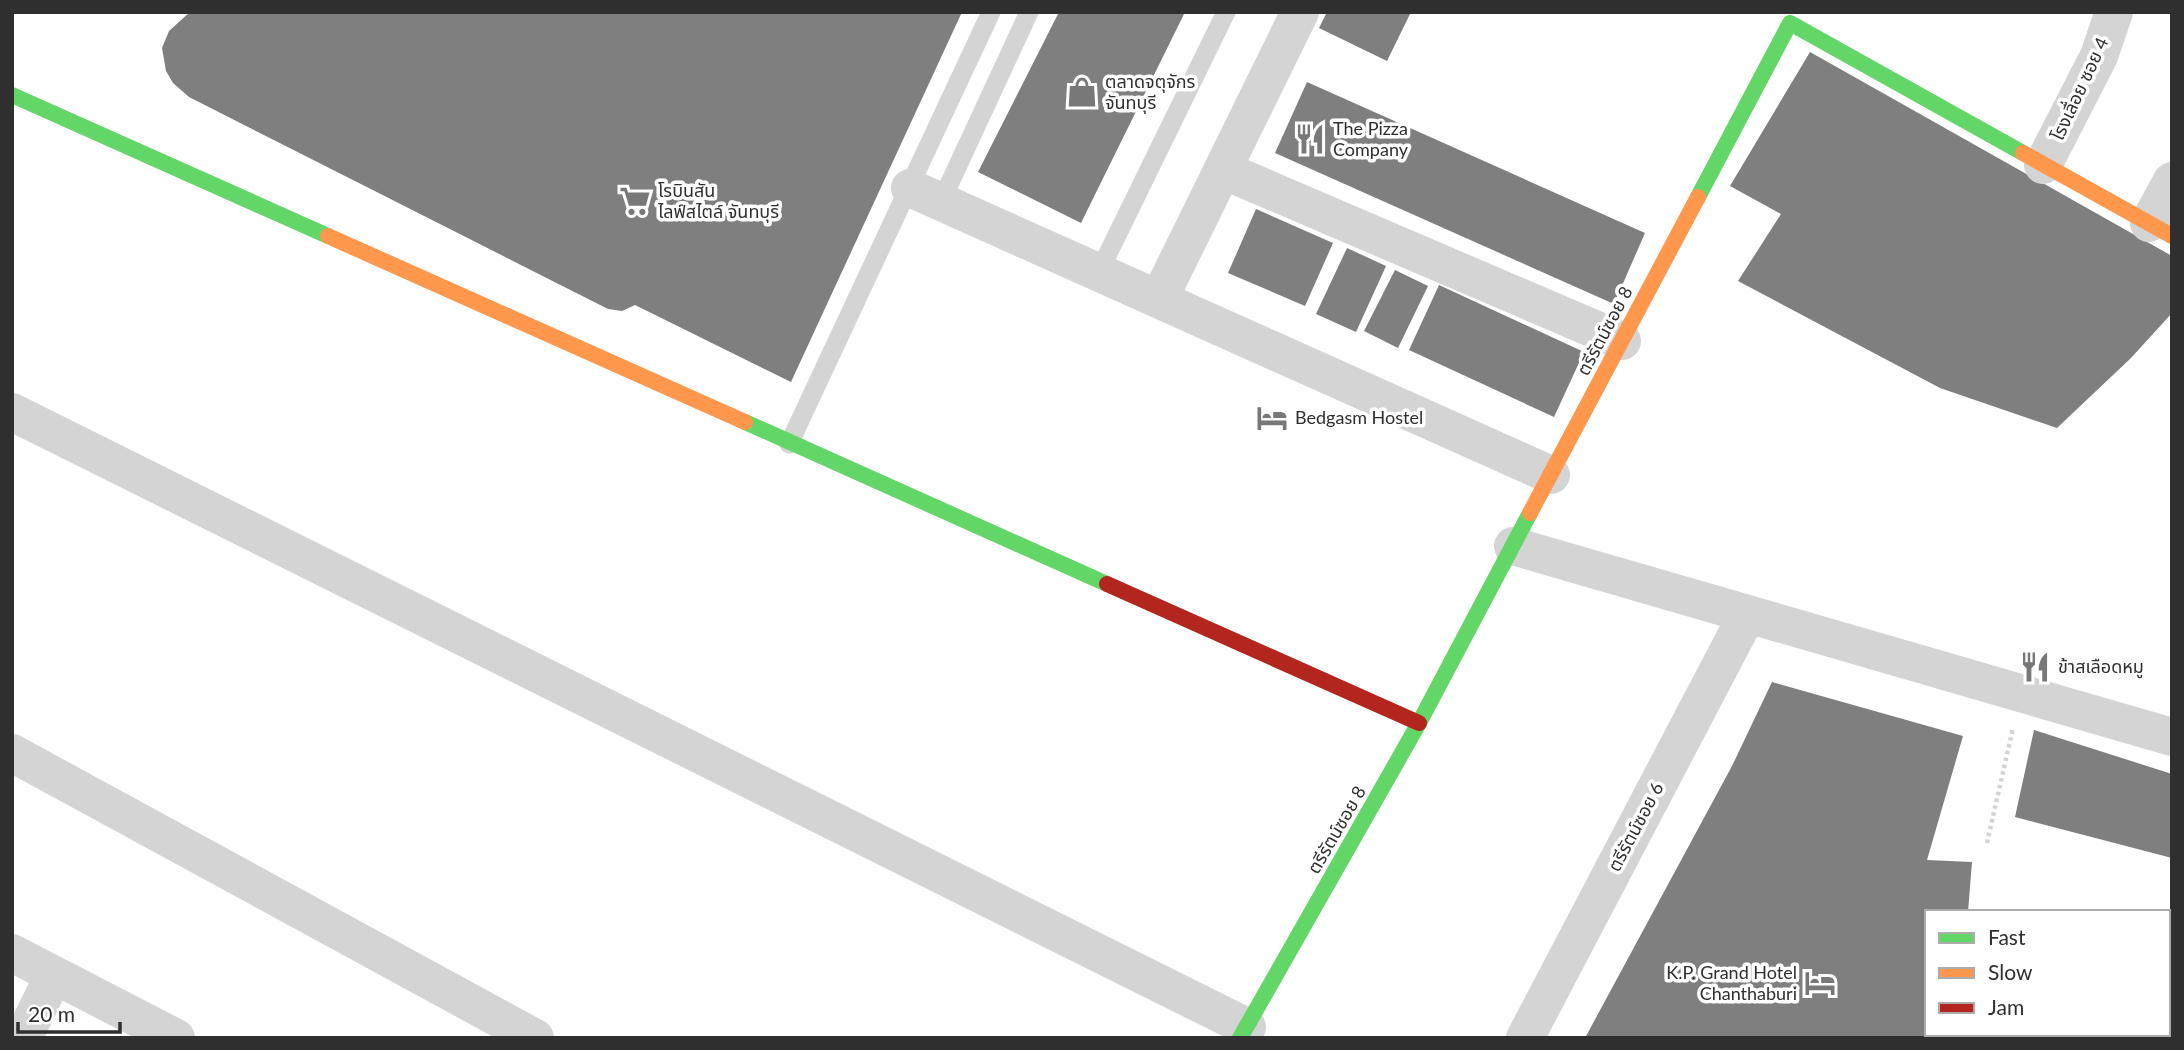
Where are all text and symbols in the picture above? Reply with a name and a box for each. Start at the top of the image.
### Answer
street label: โรงเลื่อย ซอย 4 [2045,33,2113,143]
place label: ตลาดจตุจักร จันทบุรี [1105,70,1196,114]
shop icon: ตลาดจตุจักร จันทบุรี [1065,75,1099,109]
place label: The Pizza Company [1333,117,1409,160]
restaurant icon: The Pizza Company [1293,122,1327,156]
place label: โรบินสัน ไลฟ์สไตล์ จันทบุรี [657,179,779,223]
supermarket icon: โรบินสัน ไลฟ์สไตล์ จันทบุรี [618,184,652,218]
street label: ตรีรัตน์ซอย 8 [1571,282,1637,379]
hotel icon: Bedgasm Hostel [1255,401,1289,435]
place label: Bedgasm Hostel [1295,406,1423,428]
restaurant icon: ข้าสเลือดหมู [2018,650,2052,684]
place label: ข้าสเลือดหมู [2058,655,2144,679]
street label: ตรีรัตน์ซอย 6 [1602,778,1668,875]
street label: ตรีรัตน์ซอย 8 [1302,782,1370,877]
legend [1925,910,2170,1036]
text: Fast [1988,924,2026,949]
text: Slow [1988,959,2033,984]
place label: K.P. Grand Hotel Chanthaburi [1666,961,1797,1004]
hotel icon: K.P. Grand Hotel Chanthaburi [1803,966,1837,1000]
scale bar [18,990,119,1034]
text: Jam [1988,994,2024,1019]
text: 20 m [28,1001,75,1026]

